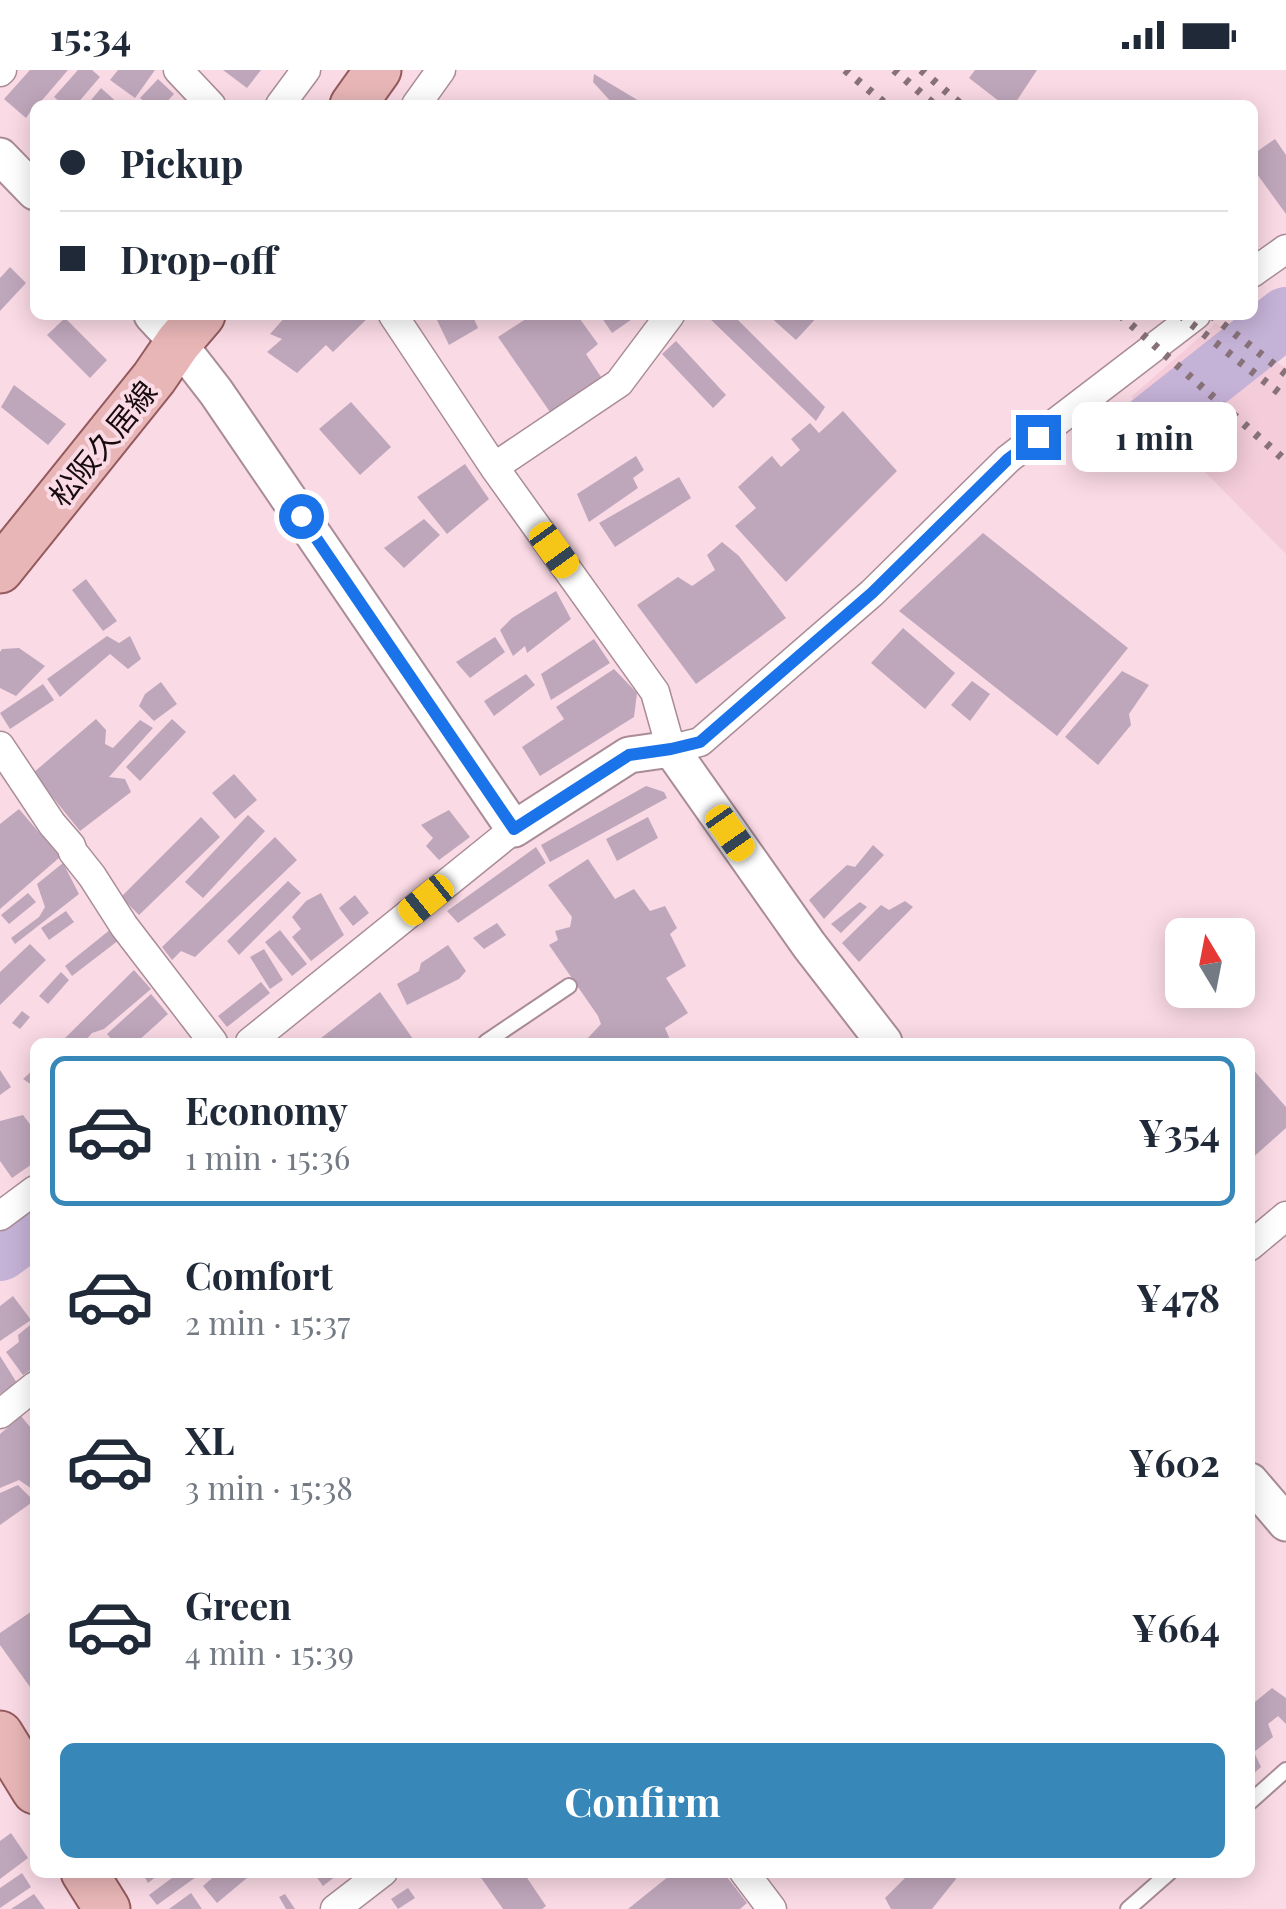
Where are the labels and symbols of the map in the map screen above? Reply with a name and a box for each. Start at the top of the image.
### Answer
street label: 松阪久居線 [39,372,165,514]
callout: 1 min [1073,402,1238,472]
route end [1016,415,1061,460]
route start [279,494,324,539]
car [524,517,584,583]
car [701,800,759,866]
car [393,869,459,931]
north arrow [1165,918,1255,1008]

